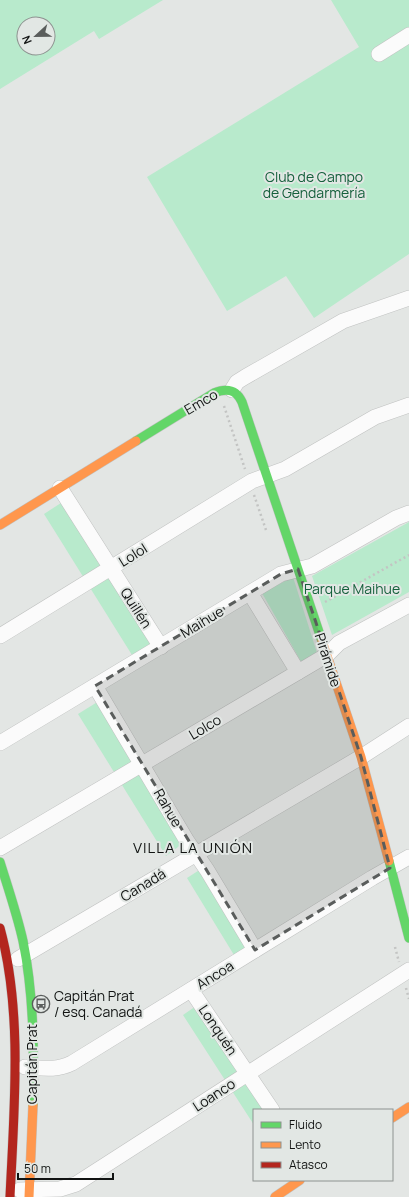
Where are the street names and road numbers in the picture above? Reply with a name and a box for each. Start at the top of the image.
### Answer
street label: Emco [181,384,221,419]
street label: Lolol [115,539,151,571]
street label: Quillén [116,584,157,632]
street label: Maihue [176,601,227,642]
street label: Pirámide [311,630,346,689]
street label: Lolco [185,710,224,744]
street label: Rahue [150,785,187,830]
street label: Canadá [116,864,169,906]
street label: Ancoa [192,956,237,993]
street label: Lonquén [195,1001,242,1059]
street label: Capitán Prat [22,1023,41,1104]
street label: Loanco [189,1074,239,1115]

